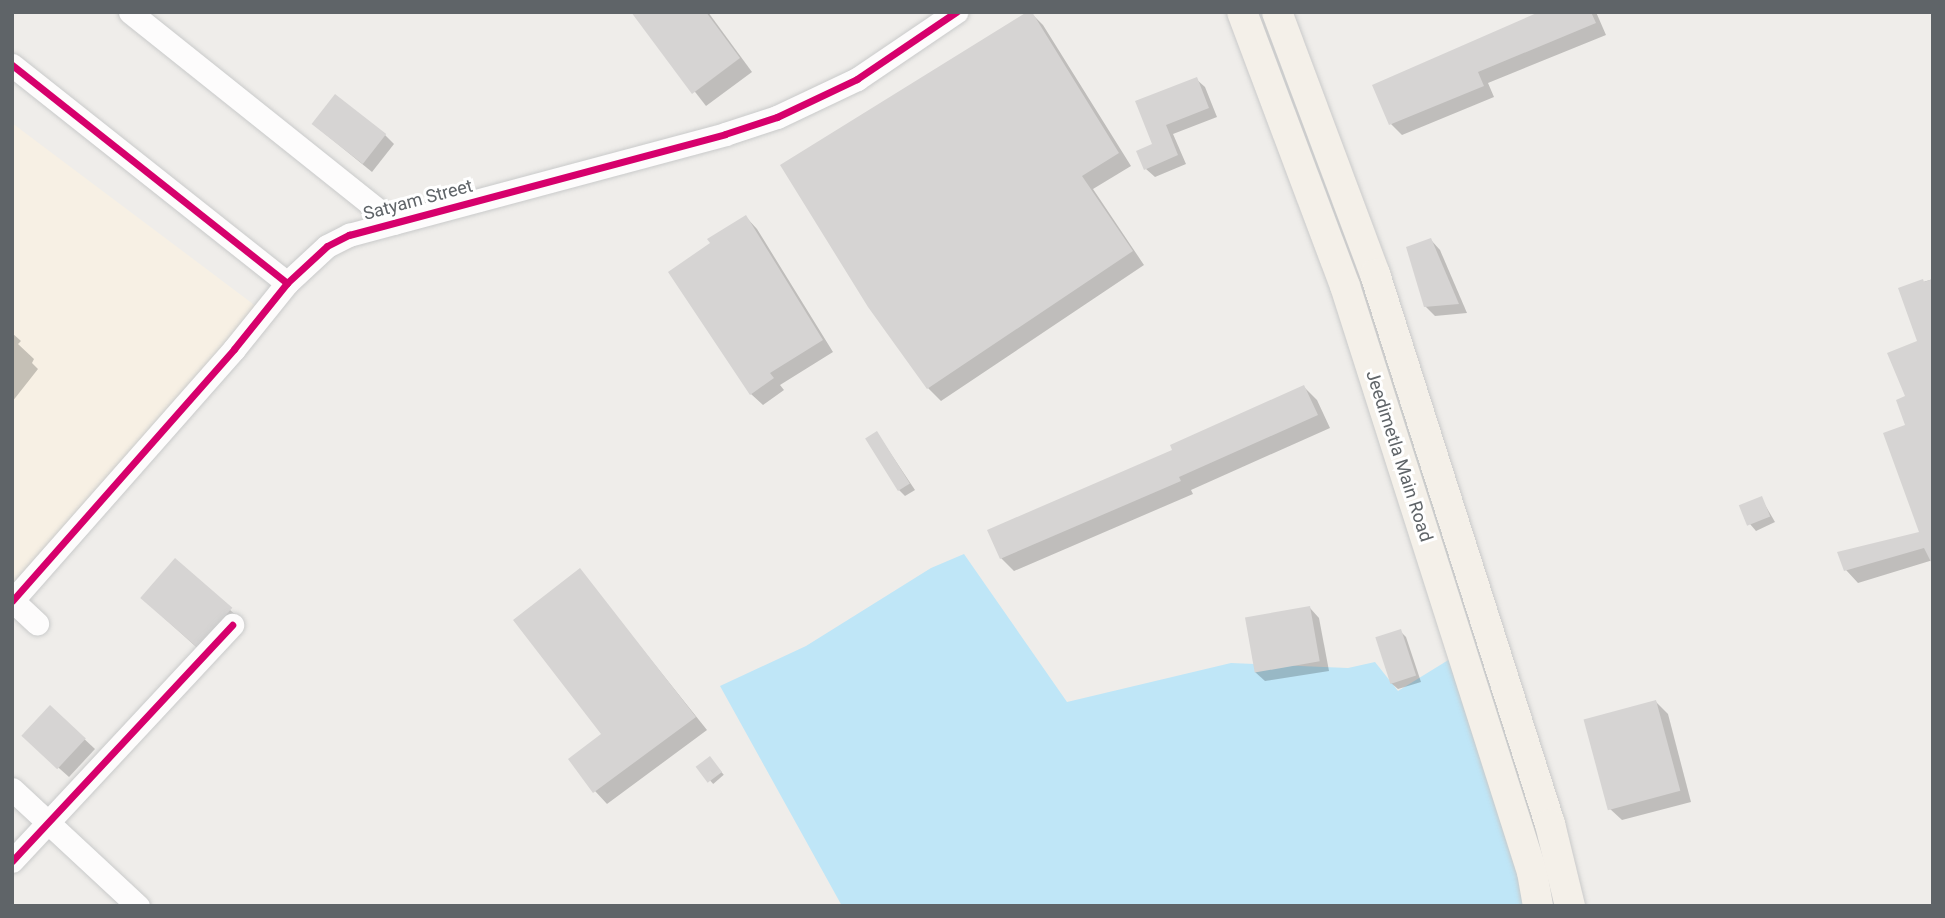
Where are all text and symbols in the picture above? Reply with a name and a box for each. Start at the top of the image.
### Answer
street label: Satyam Street [361,175,475,225]
street label: Jeedimetla Main Road [1361,368,1437,544]

